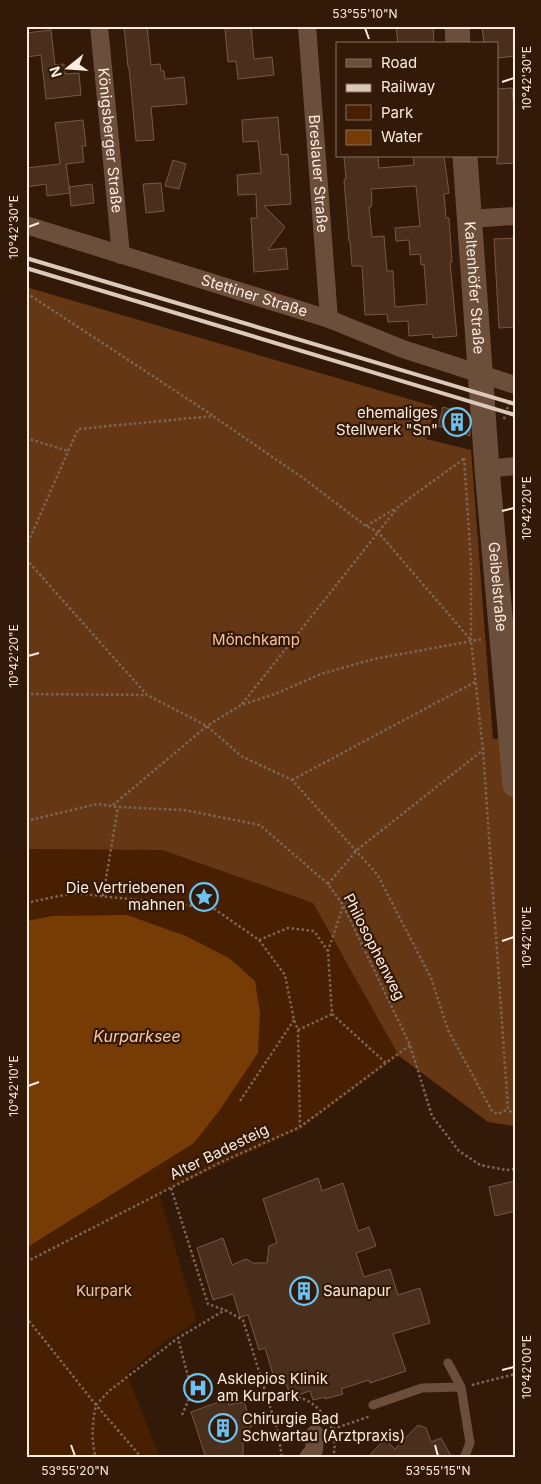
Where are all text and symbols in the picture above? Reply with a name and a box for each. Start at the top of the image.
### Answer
text: 53°55'10"N [332,6,398,21]
north arrow [42,42,92,92]
legend [336,42,498,158]
text: 10°42'30"E [519,46,534,110]
text: Road [381,53,417,72]
text: N [45,64,65,80]
street label: Königsberger Straße [94,67,127,214]
text: Railway [381,77,436,96]
text: Park [381,103,414,122]
street label: Breslauer Straße [305,114,332,233]
text: Water [381,127,423,146]
text: 10°42'30"E [6,195,21,259]
street label: Kaltenhöfer Straße [461,221,489,355]
street label: Stettiner Straße [199,270,310,321]
place label: ehemaliges Stellwerk "Sn" [336,403,438,439]
building icon: ehemaliges Stellwerk "Sn" [442,407,472,437]
text: 10°42'20"E [519,476,534,540]
street label: Geibelstraße [484,541,511,632]
text: 10°42'20"E [6,624,21,688]
park label: Mönchkamp [212,630,300,649]
place label: Die Vertriebenen mahnen [66,878,185,914]
place icon: Die Vertriebenen mahnen [189,882,219,912]
street label: Philosophenweg [339,890,410,1003]
text: 10°42'10"E [519,906,534,968]
water label: Kurparksee [93,1026,181,1046]
text: 10°42'10"E [6,1055,21,1117]
street label: Alter Badesteig [166,1119,271,1184]
building icon: Saunapur [289,1276,319,1306]
park label: Kurpark [76,1281,133,1300]
place label: Saunapur [323,1281,391,1300]
text: 10°42'00"E [519,1335,534,1399]
place label: Asklepios Klinik am Kurpark [217,1369,329,1405]
hospital icon: Asklepios Klinik am Kurpark [183,1373,213,1403]
place label: Chirurgie Bad Schwartau (Arztpraxis) [242,1409,405,1445]
building icon: Chirurgie Bad Schwartau (Arztpraxis) [208,1413,238,1443]
text: 53°55'20"N [41,1463,109,1478]
text: 53°55'15"N [406,1463,471,1478]

